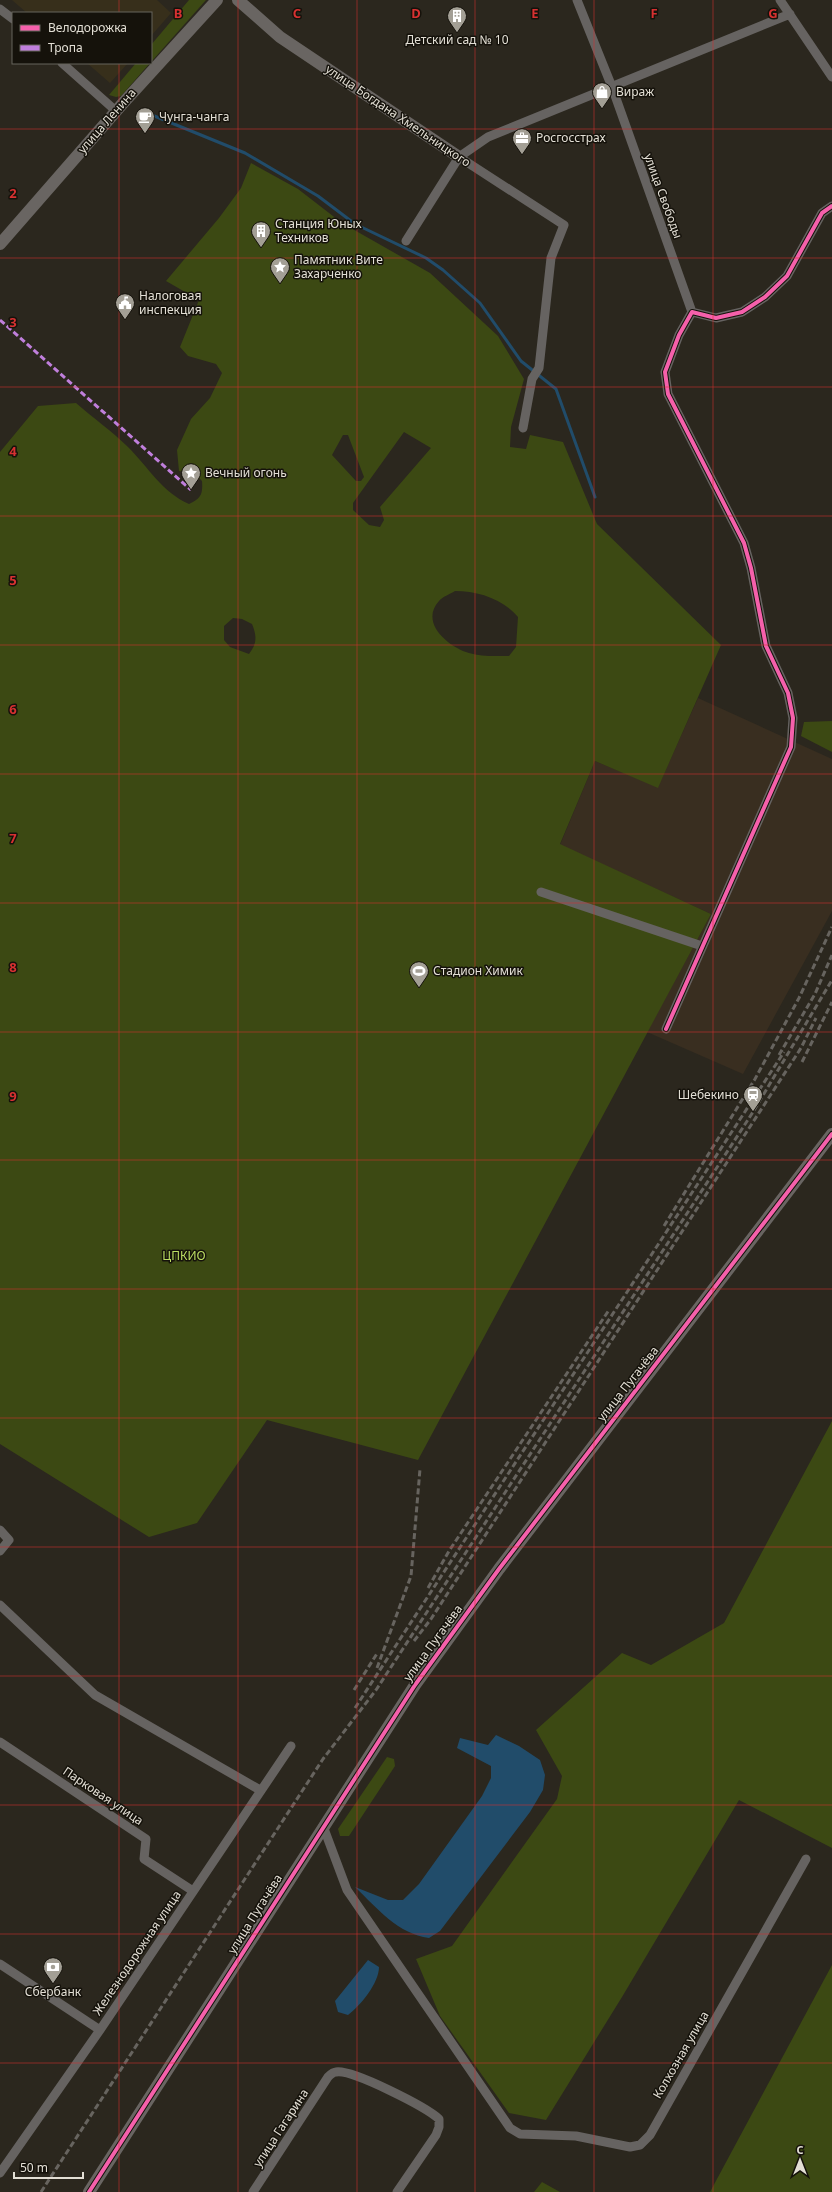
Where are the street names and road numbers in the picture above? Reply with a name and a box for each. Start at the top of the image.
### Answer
street label: улица Богдана Хмельницкого [322,61,474,171]
street label: улица Ленина [74,85,140,157]
street label: улица Свободы [640,151,687,241]
street label: улица Пугачёва [593,1343,662,1425]
street label: улица Пугачёва [399,1601,466,1685]
street label: Парковая улица [60,1762,147,1829]
street label: улица Пугачёва [223,1871,286,1957]
street label: Железнодорожная улица [88,1887,185,2018]
street label: Колхозная улица [649,2008,713,2102]
street label: улица Гагарина [249,2085,312,2170]

